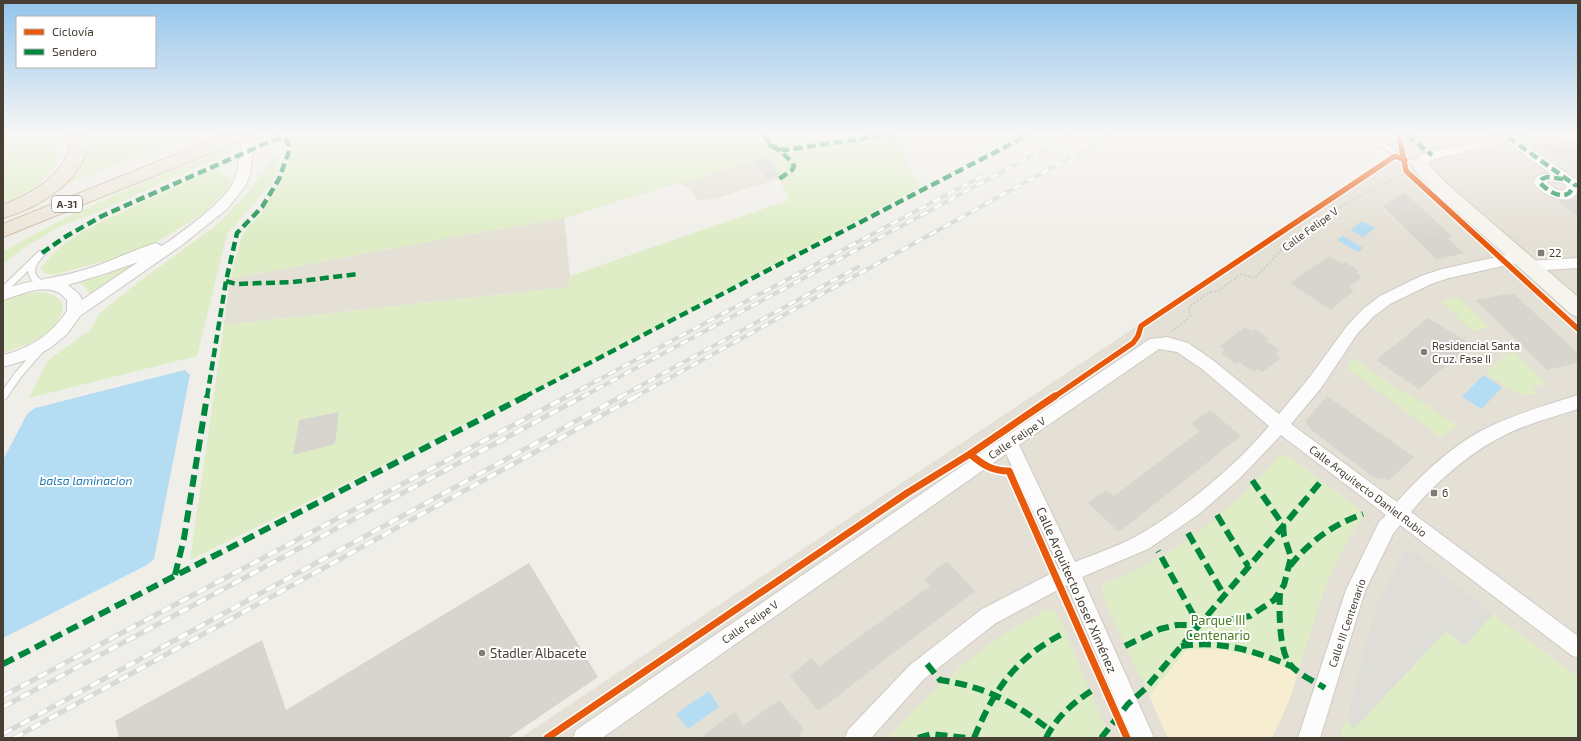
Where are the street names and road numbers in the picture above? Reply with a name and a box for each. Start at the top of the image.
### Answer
road number: A-31 [52,196,82,212]
street label: Calle Felipe V [1279,204,1340,253]
street label: Calle Felipe V [986,414,1048,461]
street label: Calle Arquitecto Daniel Rubio [1307,442,1430,539]
street label: Calle Arquitecto Josef Ximénez [1033,505,1121,675]
street label: Calle III Centenario [1325,577,1368,669]
street label: Calle Felipe V [719,597,781,646]

